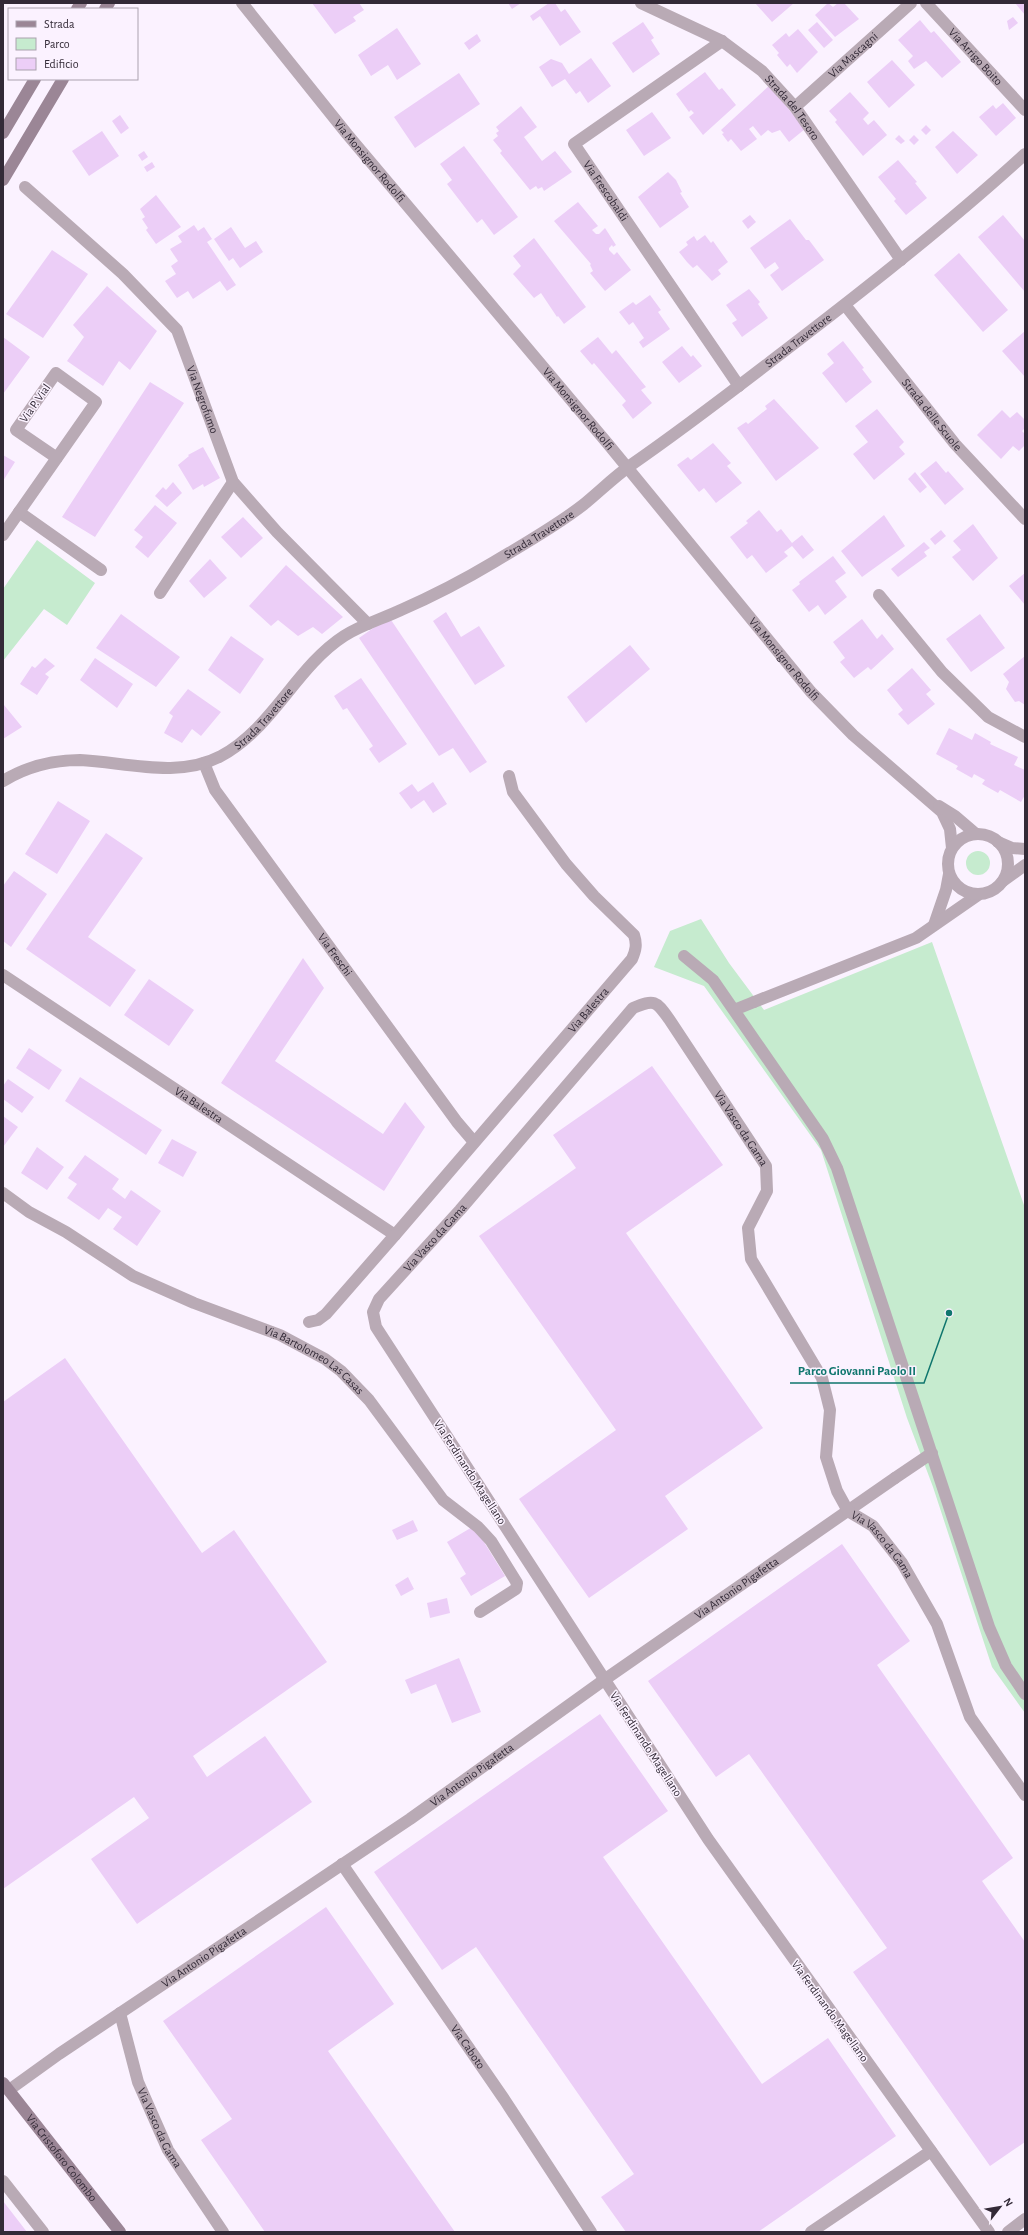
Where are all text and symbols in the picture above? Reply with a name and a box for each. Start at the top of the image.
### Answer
legend [8,8,138,80]
text: Strada [44,18,75,30]
street label: Via Arrigo Boito [946,26,1005,88]
street label: Via Mascagni [826,30,880,80]
text: Parco [44,38,70,50]
text: Edificio [44,58,79,70]
street label: Strada del Tesoro [763,73,822,142]
street label: Via Monsignor Rodolfi [332,117,408,204]
street label: Via Frescobaldi [581,158,631,223]
street label: Strada Travettore [763,311,834,370]
street label: Via Negrofumo [185,364,221,435]
street label: Via Monsignor Rodolfi [540,365,616,452]
street label: Strada delle Scuole [900,376,964,453]
street label: Via P. Vial [17,381,53,425]
street label: Strada Travettore [502,508,576,561]
street label: Via Monsignor Rodolfi [747,615,822,703]
street label: Strada Travettore [232,685,295,752]
street label: Via Freschi [316,931,355,978]
street label: Via Balestra [566,985,611,1035]
street label: Via Balestra [172,1085,226,1125]
street label: Via Vasco da Gama [712,1088,770,1168]
street label: Via Vasco da Gama [401,1201,469,1274]
street label: Via Bartolomeo Las Casas [262,1324,366,1397]
callout: Parco Giovanni Paolo II [790,1358,924,1383]
text: Parco Giovanni Paolo II [798,1365,916,1378]
street label: Via Ferdinando Magellano [432,1418,508,1527]
street label: Via Vasco da Gama [849,1508,915,1580]
street label: Via Antonio Pigafetta [692,1555,781,1621]
street label: Via Ferdinando Magellano [608,1690,684,1799]
street label: Via Antonio Pigafetta [428,1741,516,1809]
street label: Via Antonio Pigafetta [159,1924,249,1990]
street label: Via Ferdinando Magellano [789,1958,871,2064]
street label: Via Caboto [449,2023,487,2071]
street label: Via Vasco da Gama [135,2086,184,2170]
street label: Via Cristoforo Colombo [24,2112,100,2204]
north arrow [980,2187,1020,2227]
text: N [1001,2196,1015,2208]

